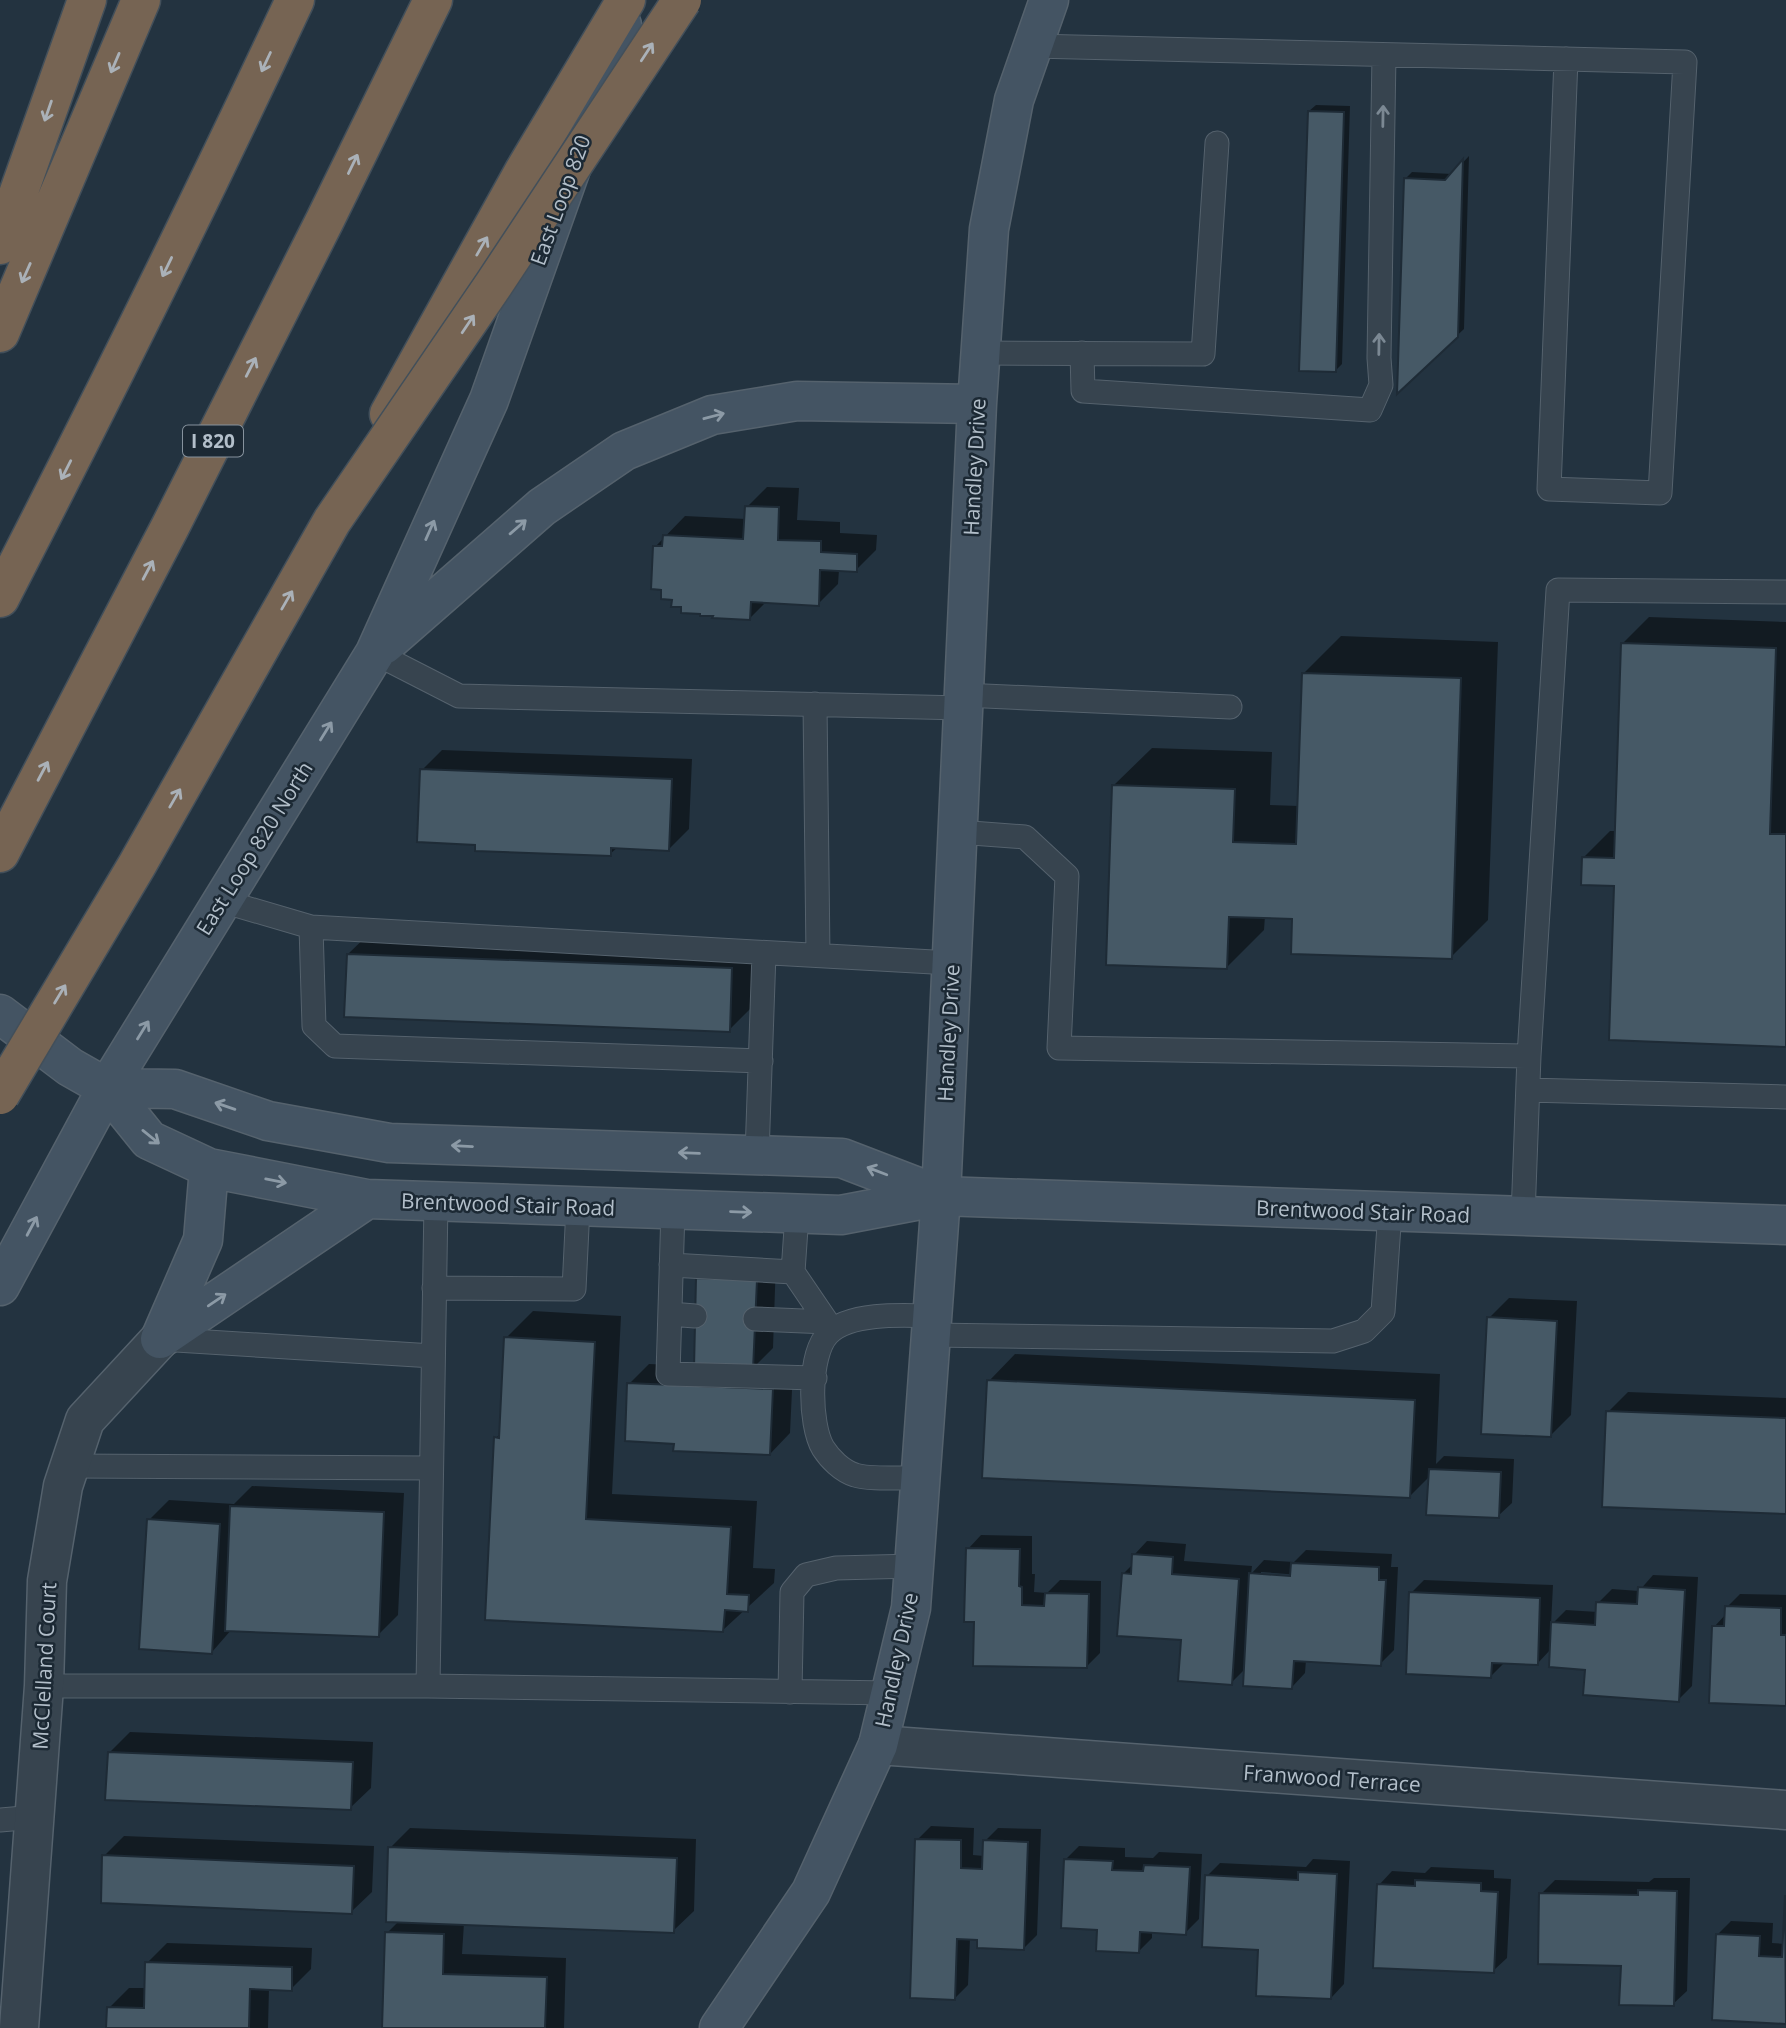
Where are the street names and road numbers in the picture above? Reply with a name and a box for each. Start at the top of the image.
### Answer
street label: East Loop 820 [523,131,597,269]
street label: Handley Drive [956,398,992,536]
road number: I 820 [183,426,243,456]
street label: East Loop 820 North [189,756,319,940]
street label: Handley Drive [930,964,966,1102]
street label: Brentwood Stair Road [400,1186,616,1222]
street label: Brentwood Stair Road [1255,1193,1471,1229]
street label: McClelland Court [26,1582,62,1750]
street label: Handley Drive [868,1590,924,1730]
street label: Franwood Terrace [1242,1758,1422,1798]

